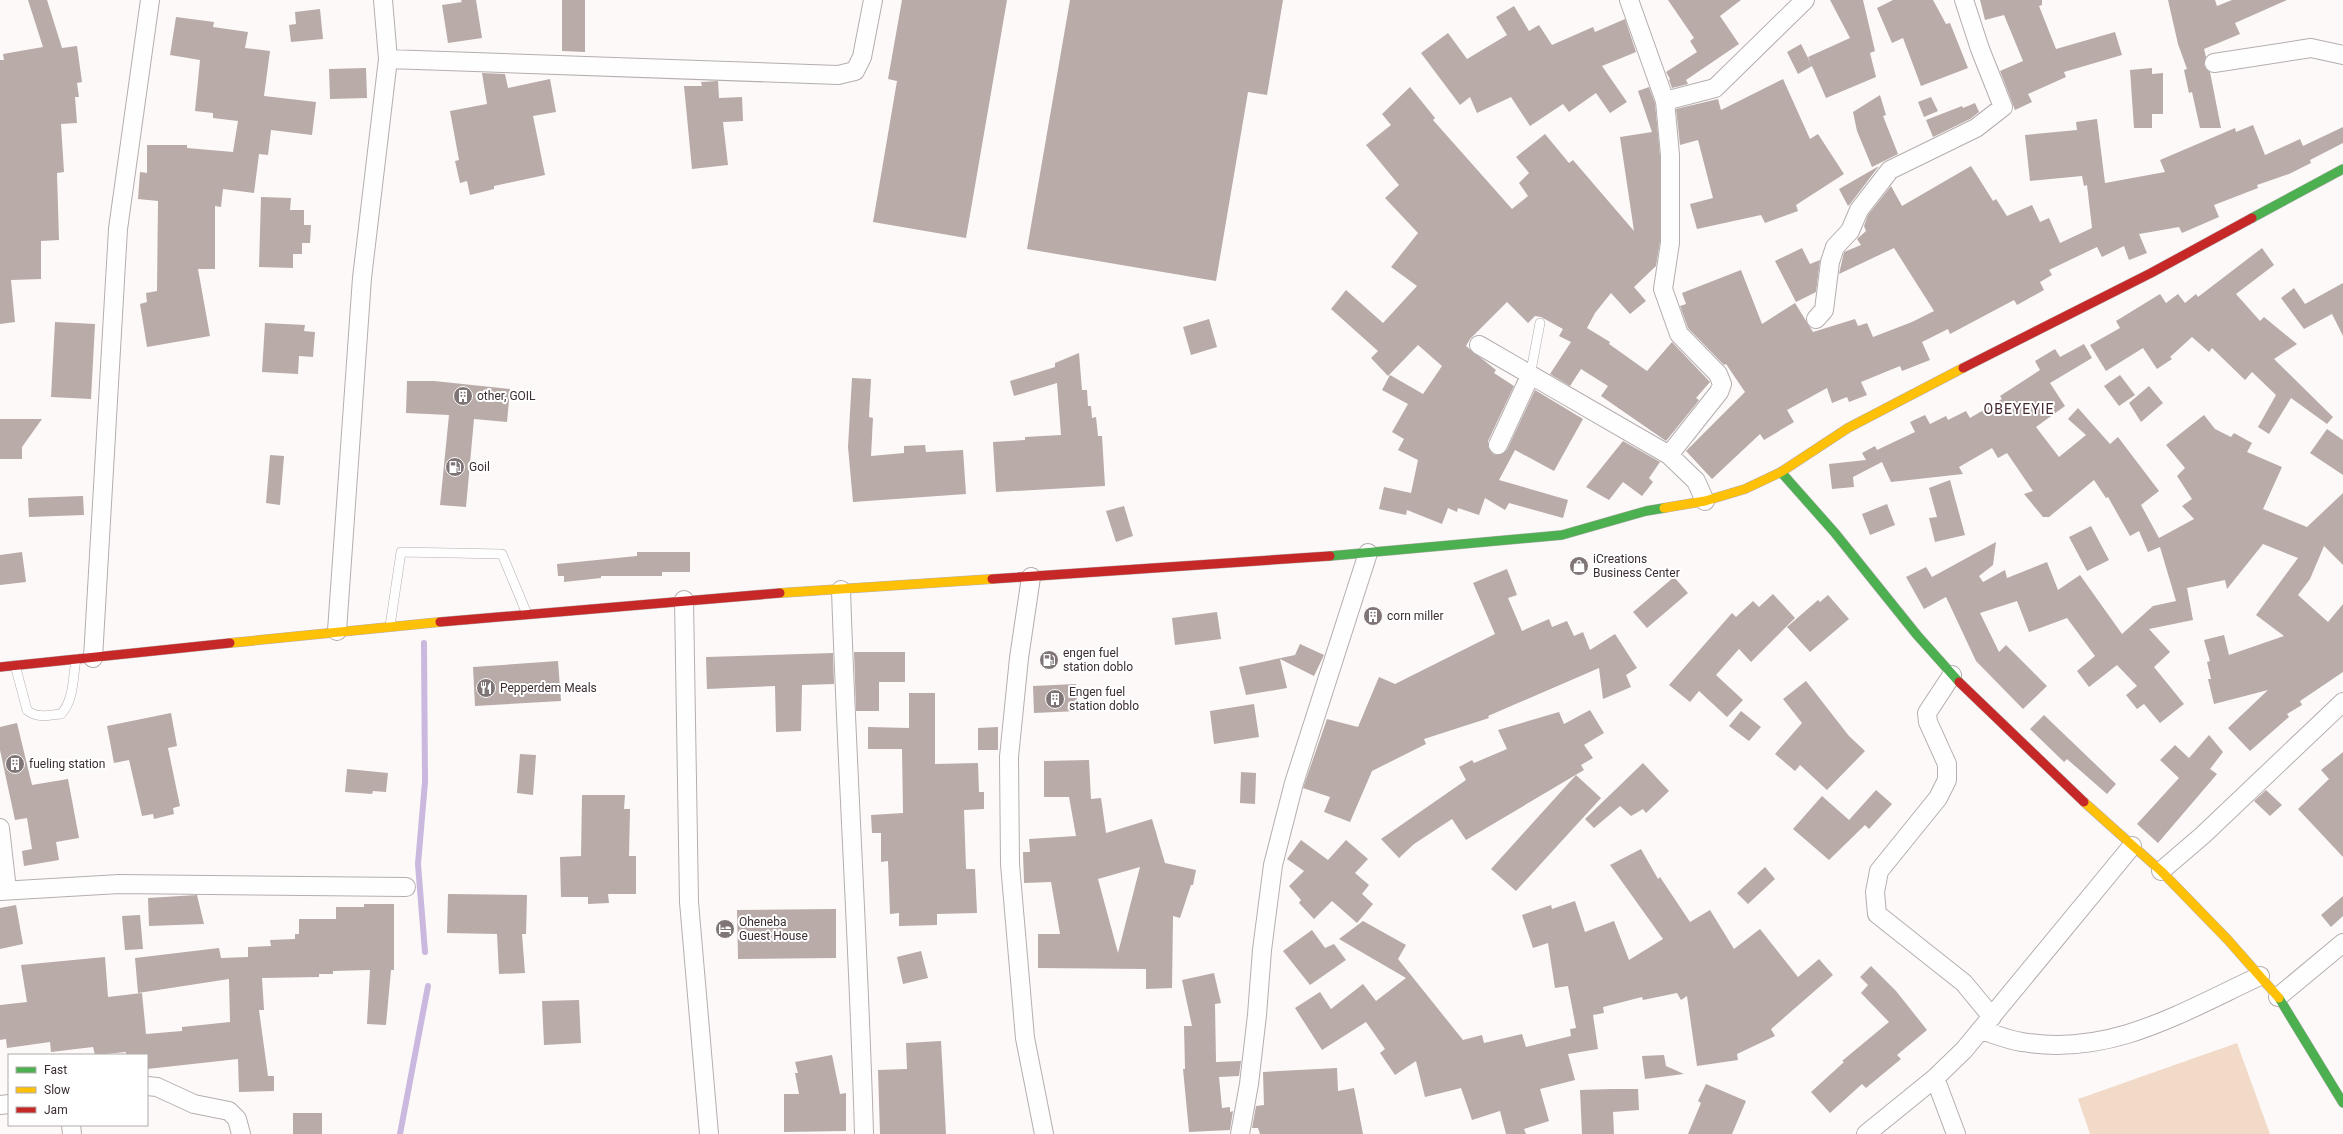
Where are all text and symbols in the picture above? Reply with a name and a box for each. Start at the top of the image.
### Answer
building icon: other, GOIL [452,385,474,407]
place label: other, GOIL [477,389,536,403]
district label: OBEYEYIE [1984,401,2054,417]
fuel station icon: Goil [444,456,466,478]
place label: Goil [469,460,490,474]
place label: iCreations Business Center [1593,552,1680,580]
shop icon: iCreations Business Center [1568,555,1590,577]
building icon: corn miller [1362,605,1384,627]
place label: corn miller [1387,609,1444,623]
place label: engen fuel station doblo [1063,646,1133,674]
fuel station icon: engen fuel station doblo [1038,649,1060,671]
restaurant icon: Pepperdem Meals [475,677,497,699]
place label: Pepperdem Meals [500,681,597,695]
place label: Engen fuel station doblo [1069,685,1139,713]
building icon: Engen fuel station doblo [1044,688,1066,710]
building icon: fueling station [4,753,26,775]
place label: fueling station [29,757,105,771]
place label: Oheneba Guest House [739,915,808,943]
hotel icon: Oheneba Guest House [714,918,736,940]
legend [8,1054,148,1126]
text: Fast [44,1063,67,1077]
text: Slow [44,1083,70,1097]
text: Jam [44,1103,68,1117]

